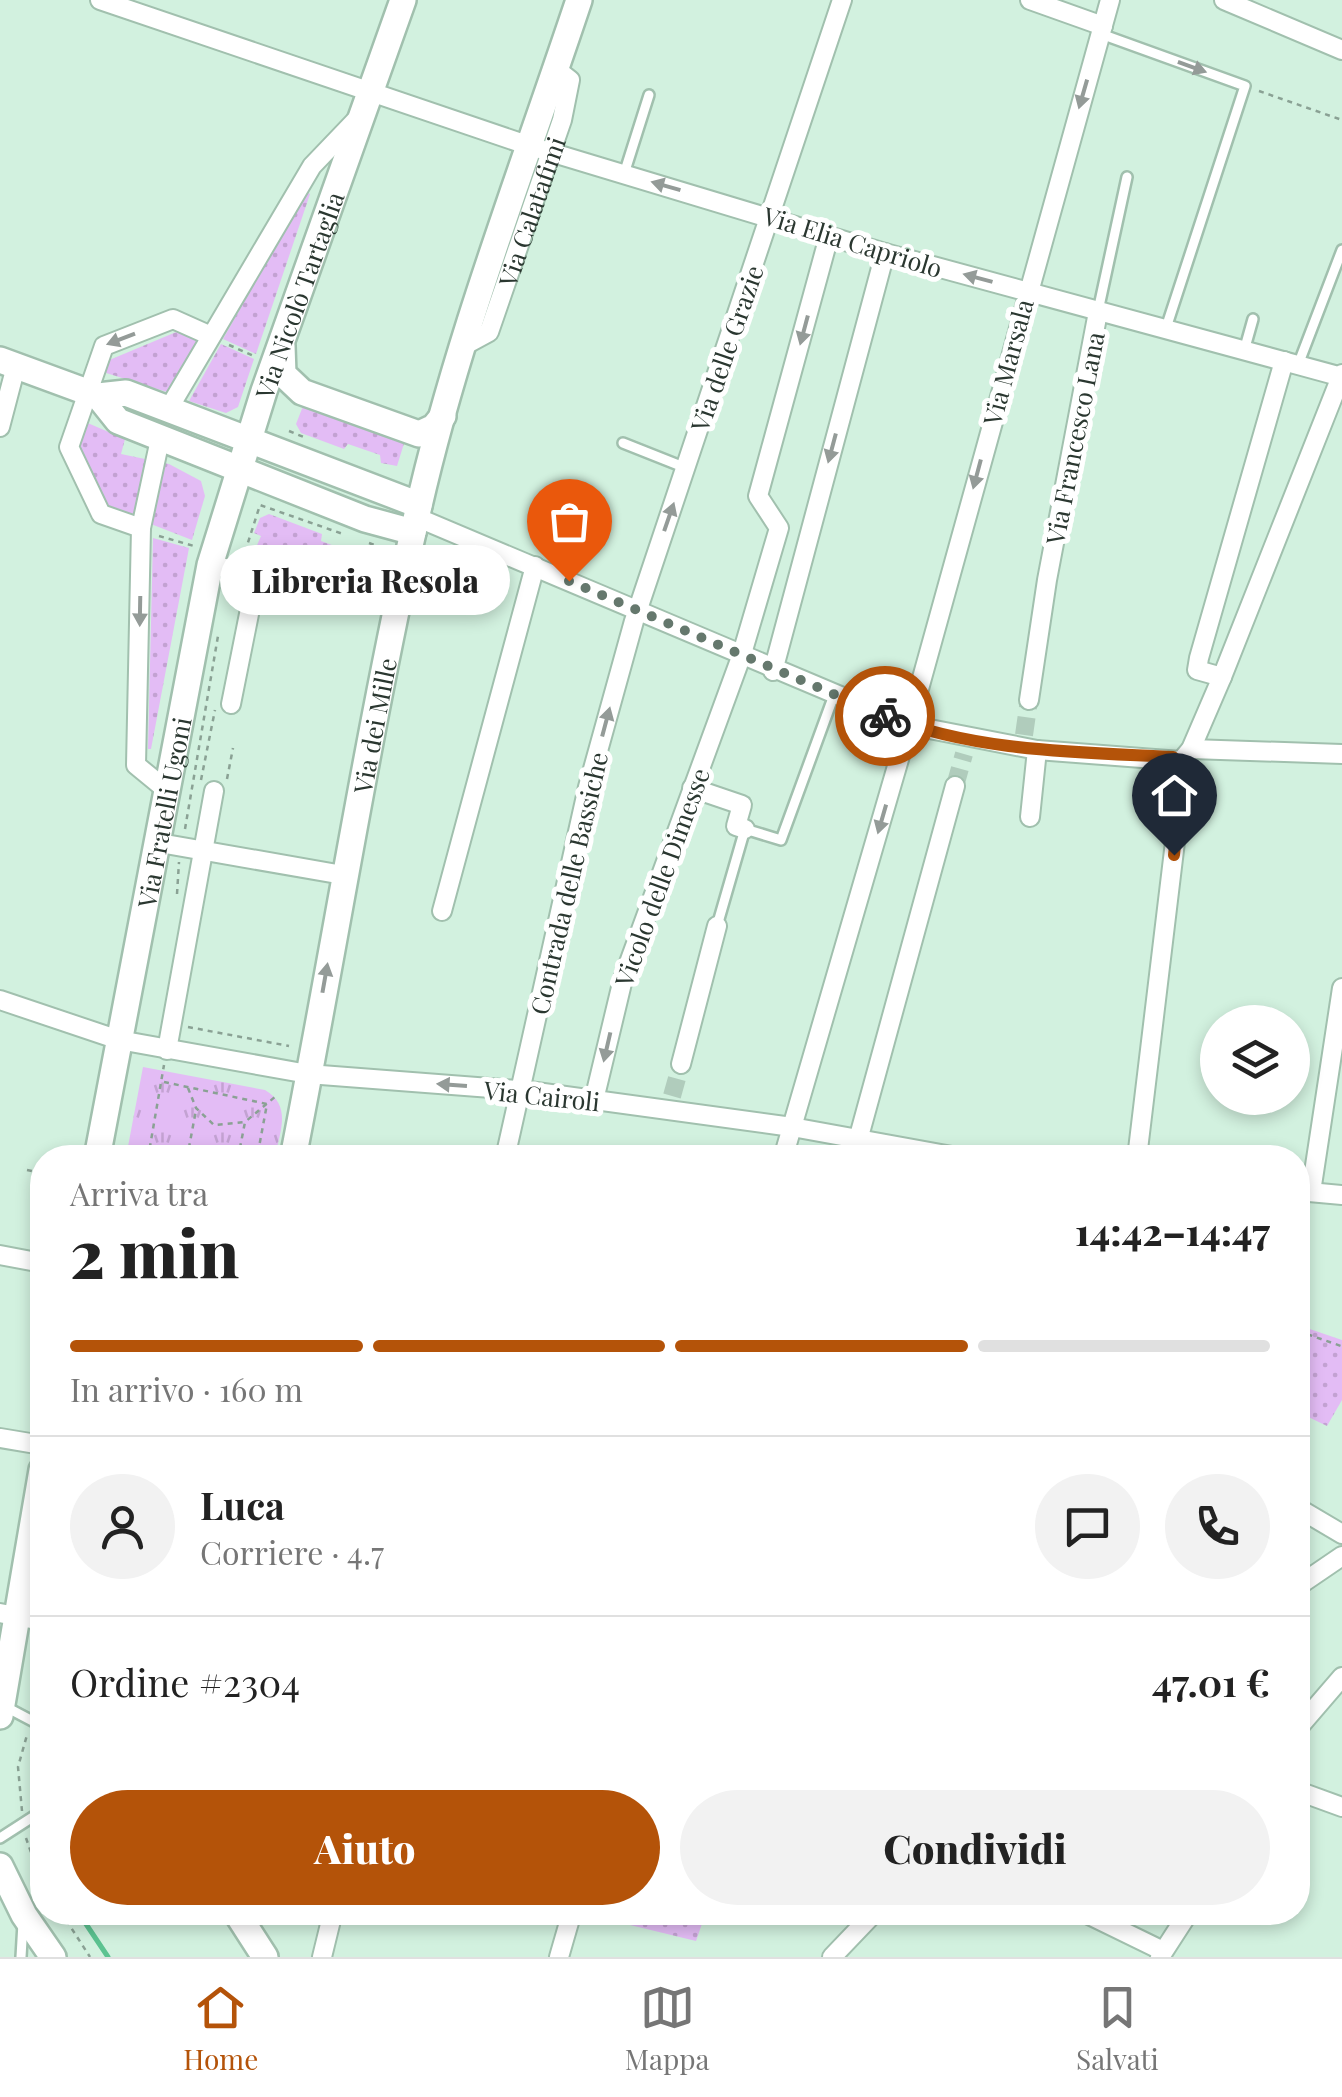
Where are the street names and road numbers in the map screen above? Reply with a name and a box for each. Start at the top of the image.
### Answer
street label: Via Calatafimi [489,132,572,292]
street label: Via Nicolò Tartaglia [246,186,350,404]
street label: Via Elia Capriolo [759,198,947,284]
street label: Via delle Grazie [682,260,770,437]
street label: Via Marsala [974,295,1040,430]
street label: Via Francesco Lana [1037,328,1111,548]
street label: Via dei Mille [344,655,403,797]
street label: Via Fratelli Ugoni [128,714,197,911]
street label: Contrada delle Bassiche [522,749,614,1017]
street label: Vicolo delle Dimesse [606,763,716,992]
street label: Via Cairoli [481,1072,602,1117]

